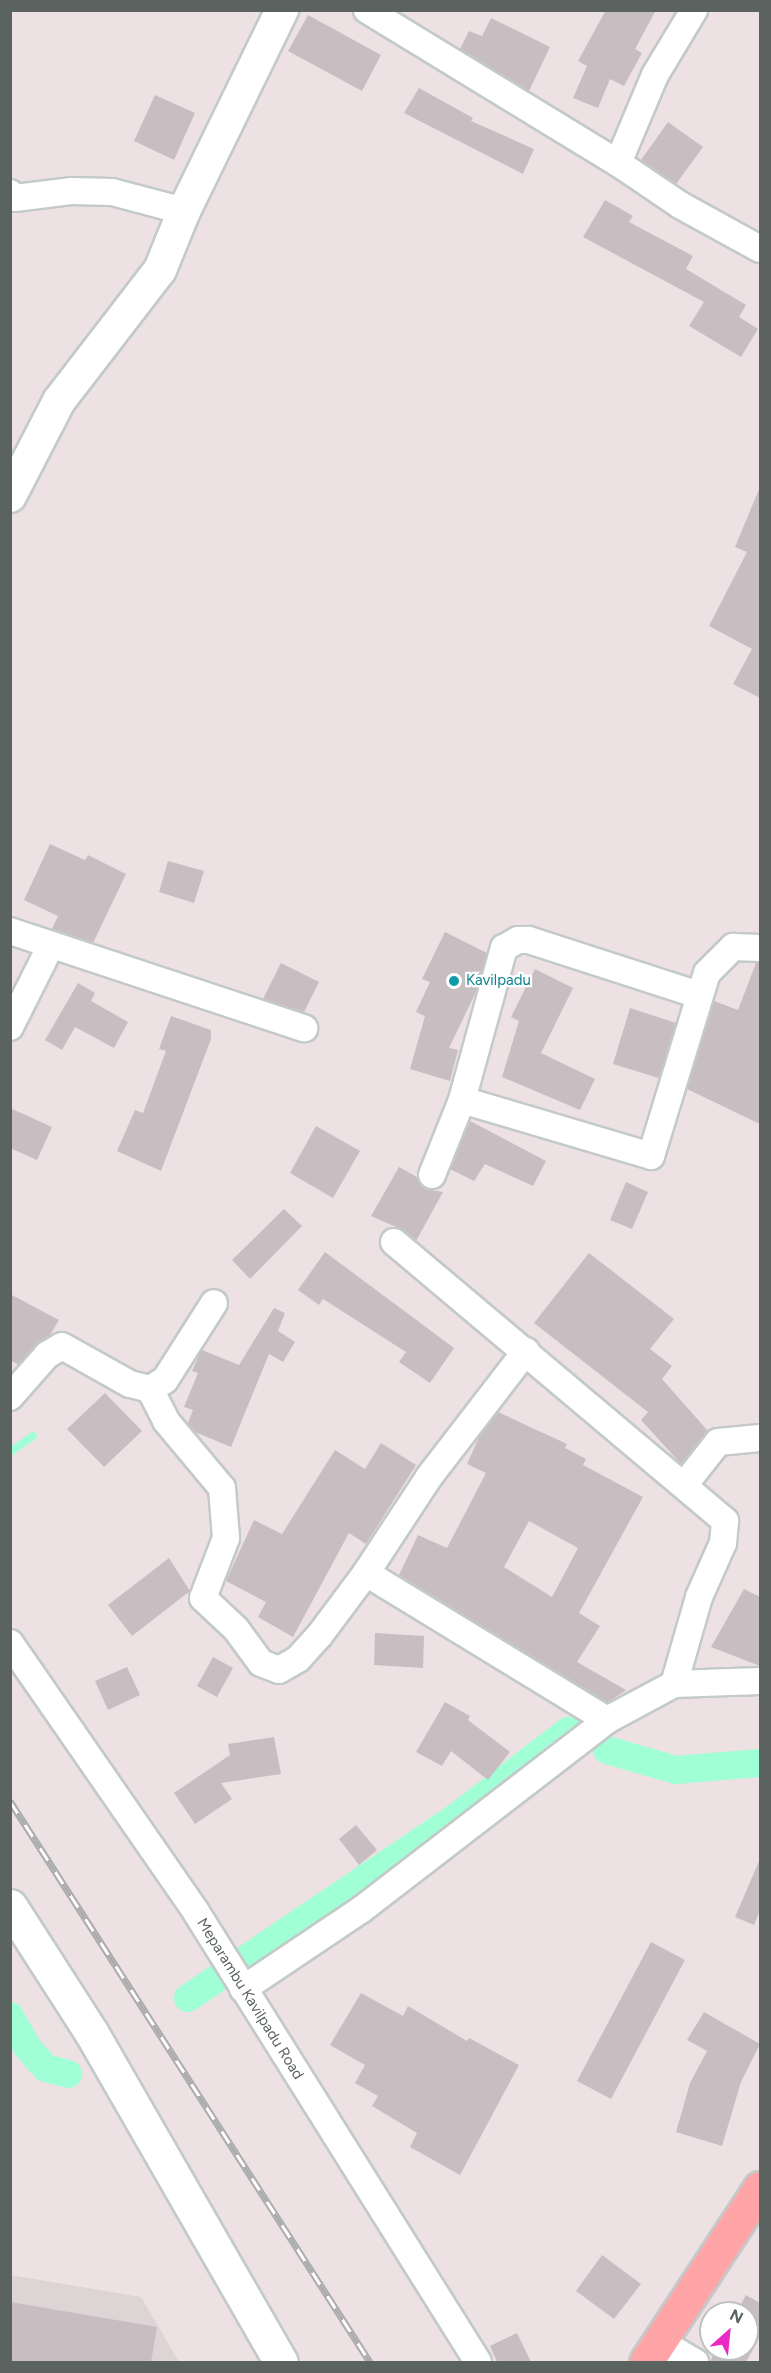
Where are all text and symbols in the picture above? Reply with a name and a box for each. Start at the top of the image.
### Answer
place label: Kavilpadu [466,972,531,990]
marker: Kavilpadu [447,974,461,988]
street label: Meparambu Kavilpadu Road [193,1915,307,2083]
north arrow [699,2301,759,2361]
text: N [727,2305,746,2328]

